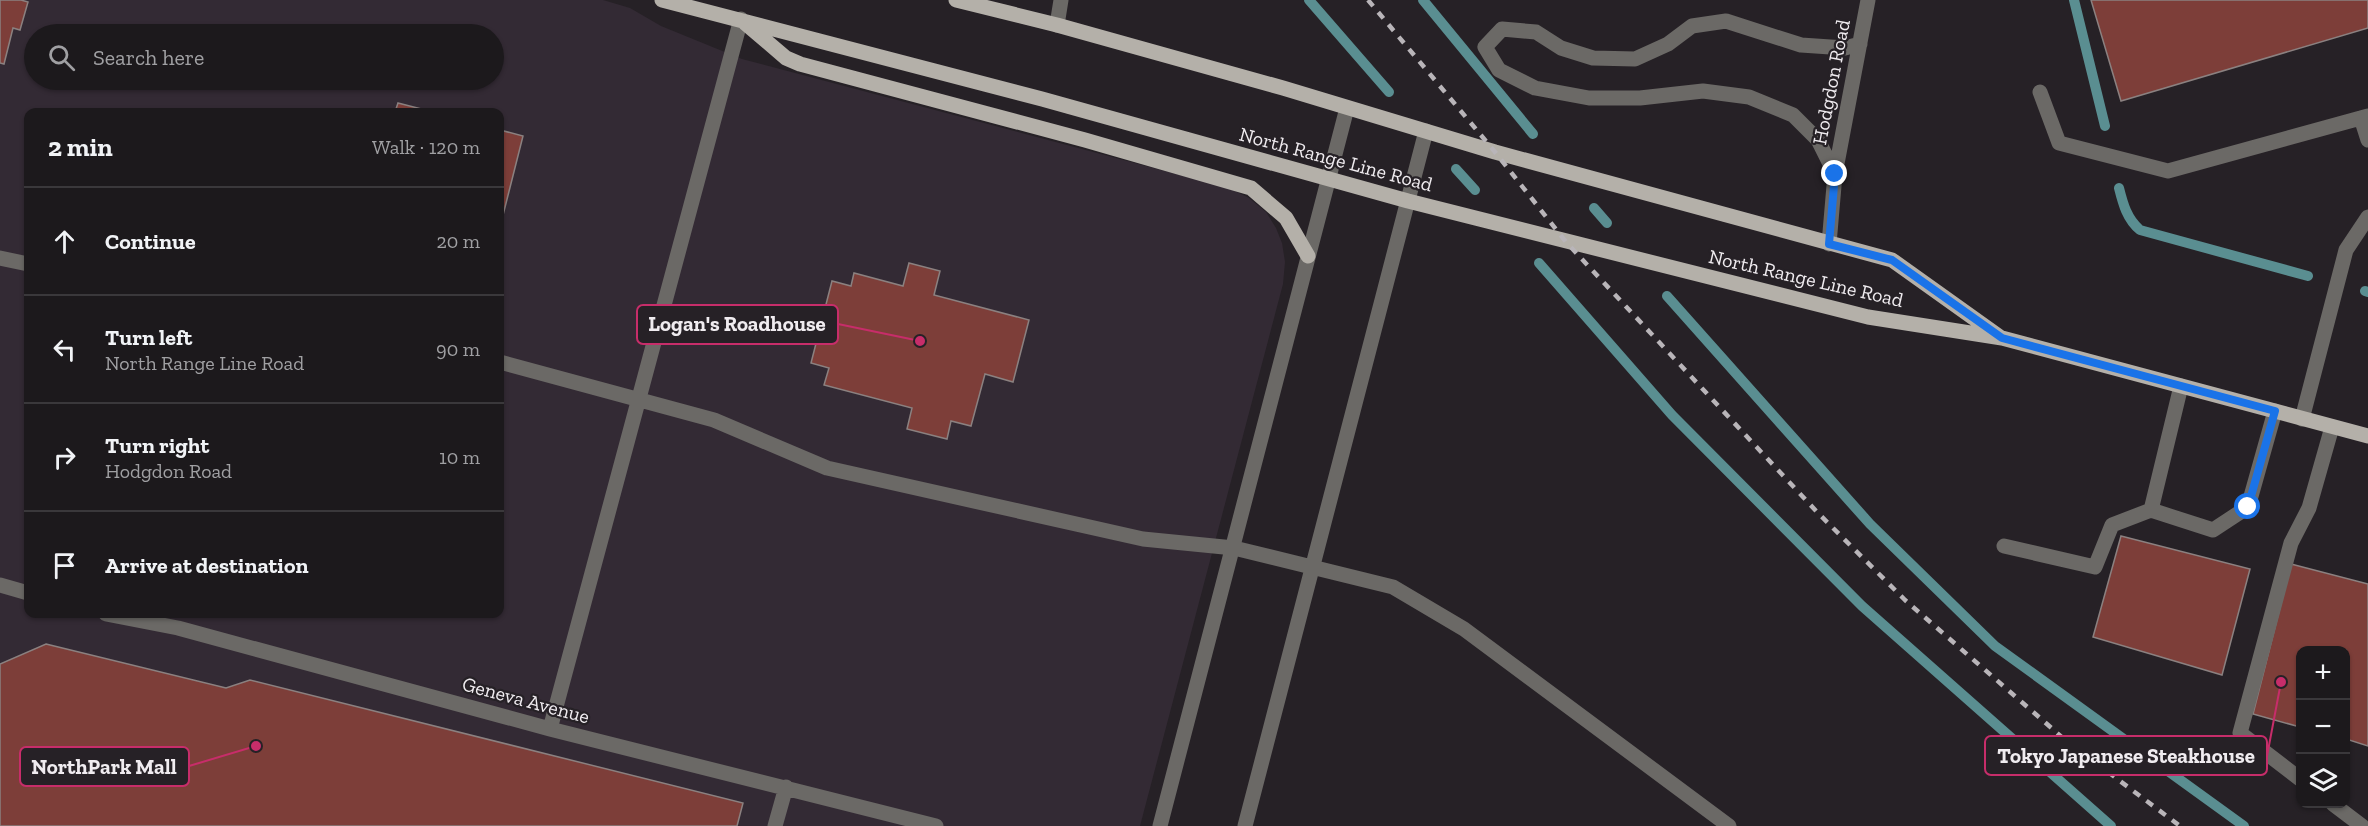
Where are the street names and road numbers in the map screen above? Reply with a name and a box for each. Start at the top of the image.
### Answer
street label: Hodgdon Road [1807,17,1855,147]
street label: North Range Line Road [1237,122,1435,196]
street label: North Range Line Road [1706,244,1906,312]
street label: Geneva Avenue [460,671,592,729]

